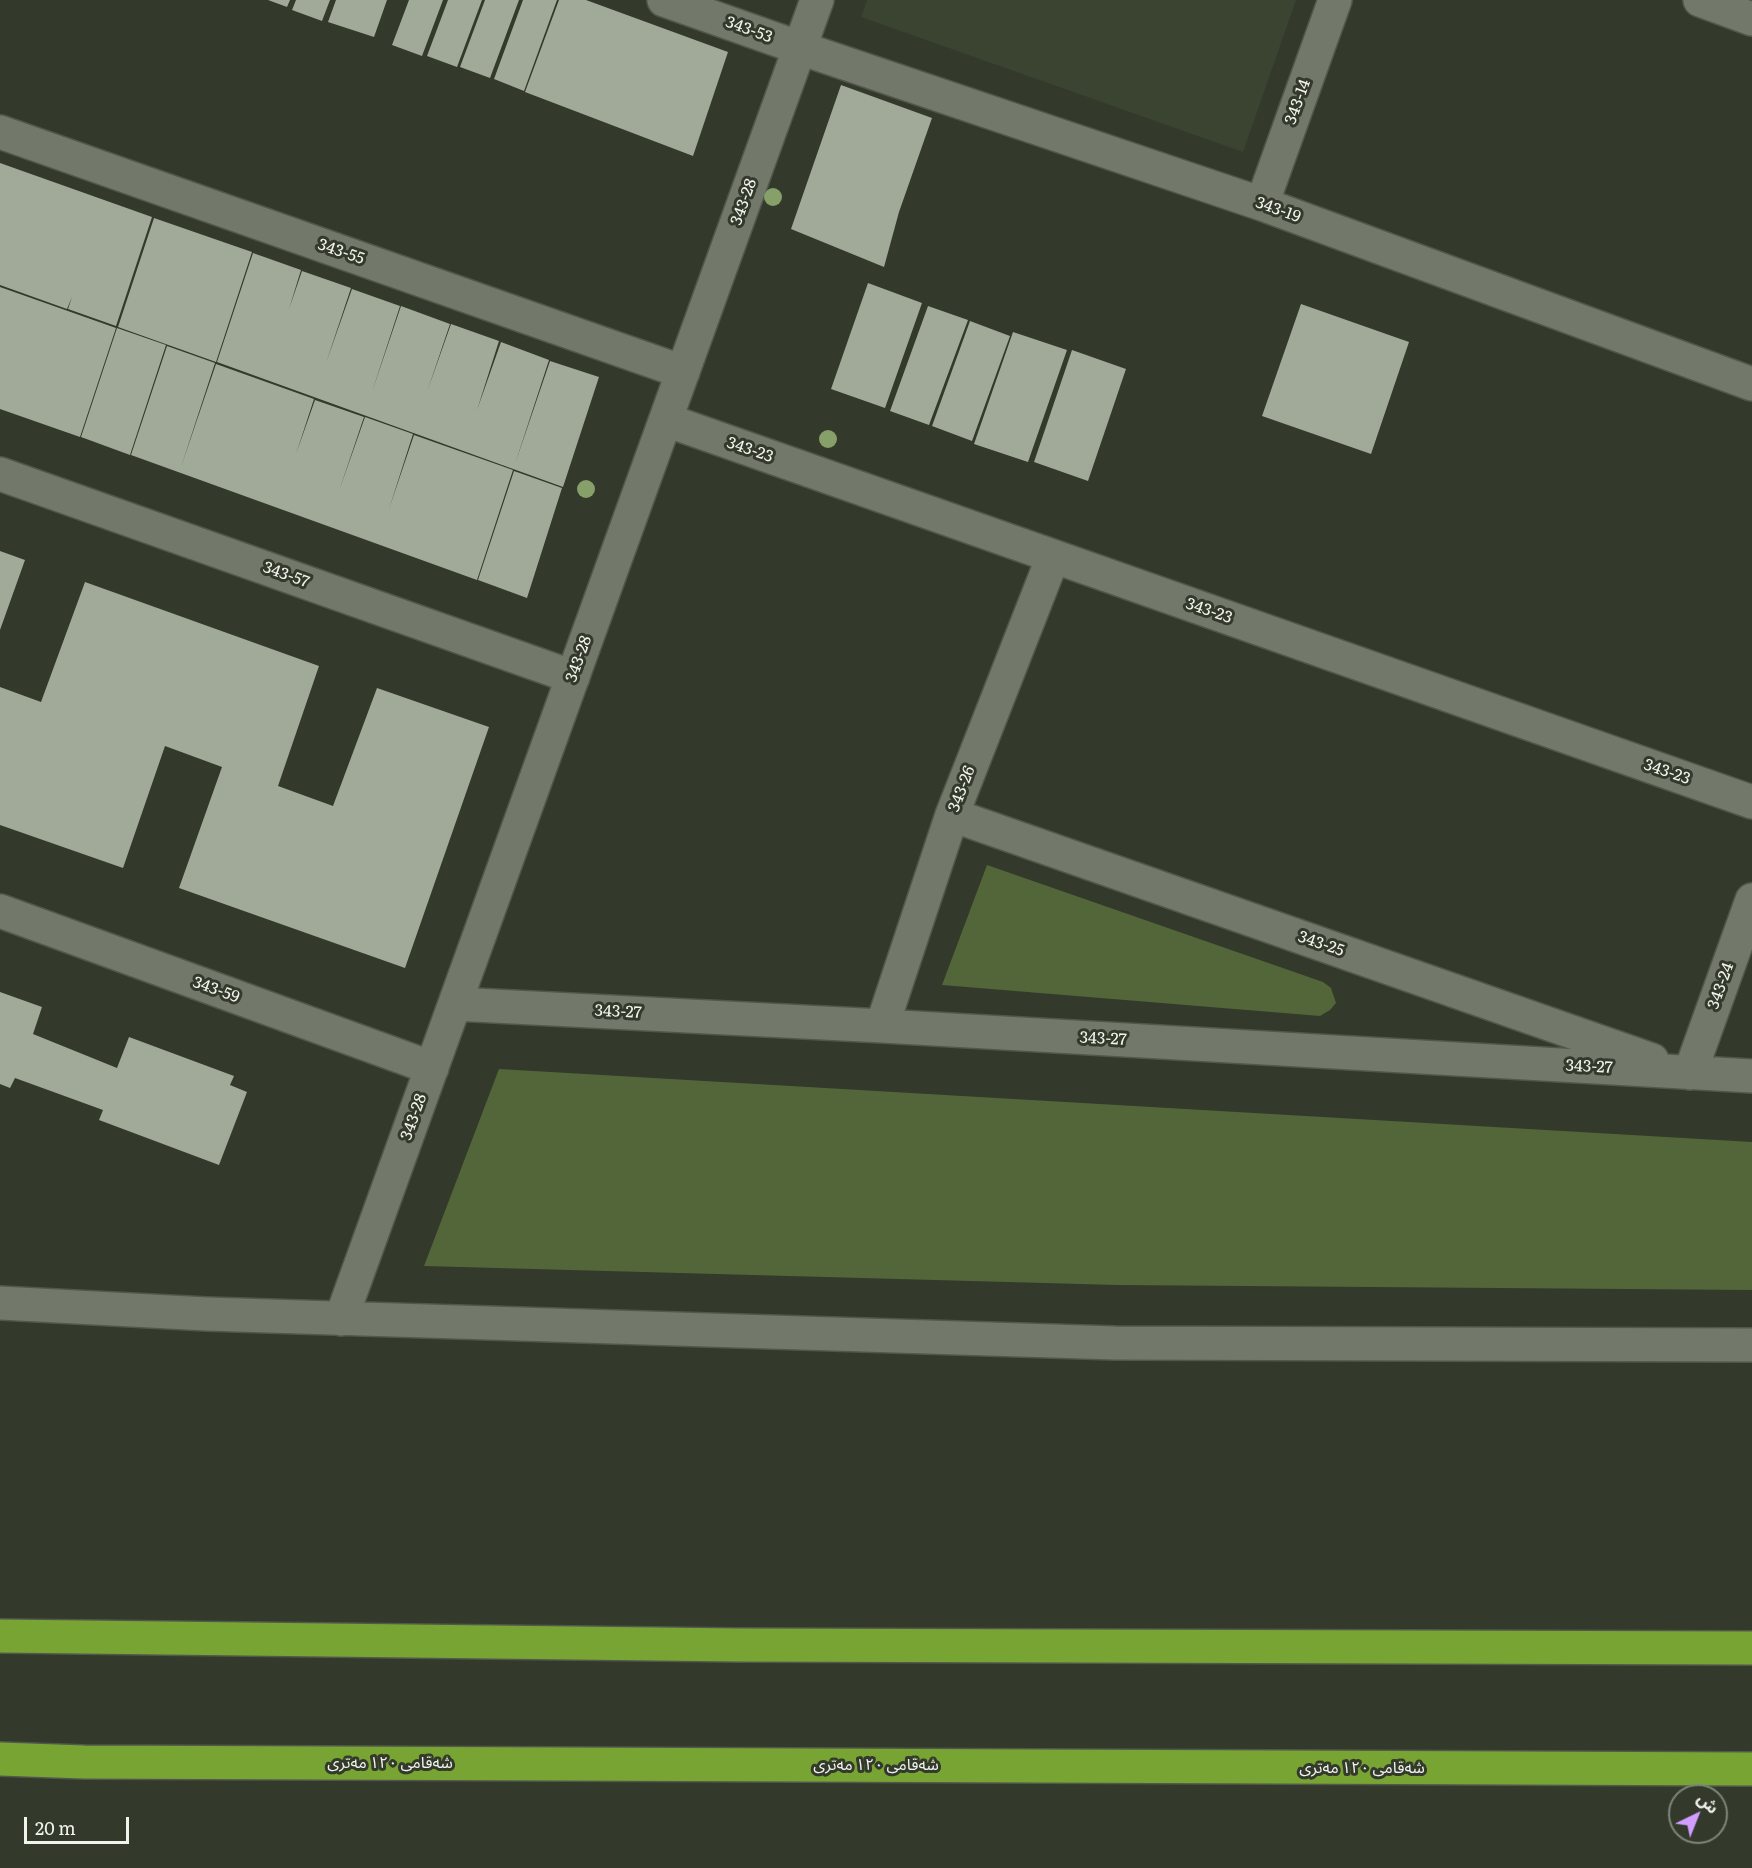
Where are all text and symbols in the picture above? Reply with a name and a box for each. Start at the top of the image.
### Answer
street label: 343-53 [723,13,775,47]
street label: 343-14 [1281,77,1315,127]
street label: 343-28 [727,176,761,228]
street label: 343-19 [1253,193,1303,227]
street label: 343-55 [315,235,367,269]
street label: 343-23 [724,433,776,467]
street label: 343-57 [260,558,312,592]
street label: 343-23 [1183,594,1235,628]
street label: 343-28 [562,633,596,685]
street label: 343-23 [1641,755,1693,789]
street label: 343-26 [944,763,980,815]
street label: 343-25 [1295,927,1347,961]
street label: 343-24 [1704,960,1738,1012]
street label: 343-59 [190,973,242,1007]
street label: 343-27 [594,1001,642,1023]
street label: 343-27 [1079,1028,1127,1050]
street label: 343-27 [1565,1056,1613,1078]
street label: 343-28 [397,1091,431,1143]
street label: شەقامی ١٢٠ مەتری [327,1753,453,1773]
street label: شەقامی ١٢٠ مەتری [813,1755,939,1775]
street label: شەقامی ١٢٠ مەتری [1299,1758,1425,1778]
north arrow [1668,1784,1728,1844]
text: ش [1693,1786,1725,1819]
scale bar [27,1805,132,1843]
text: 20 m [35,1814,76,1841]

